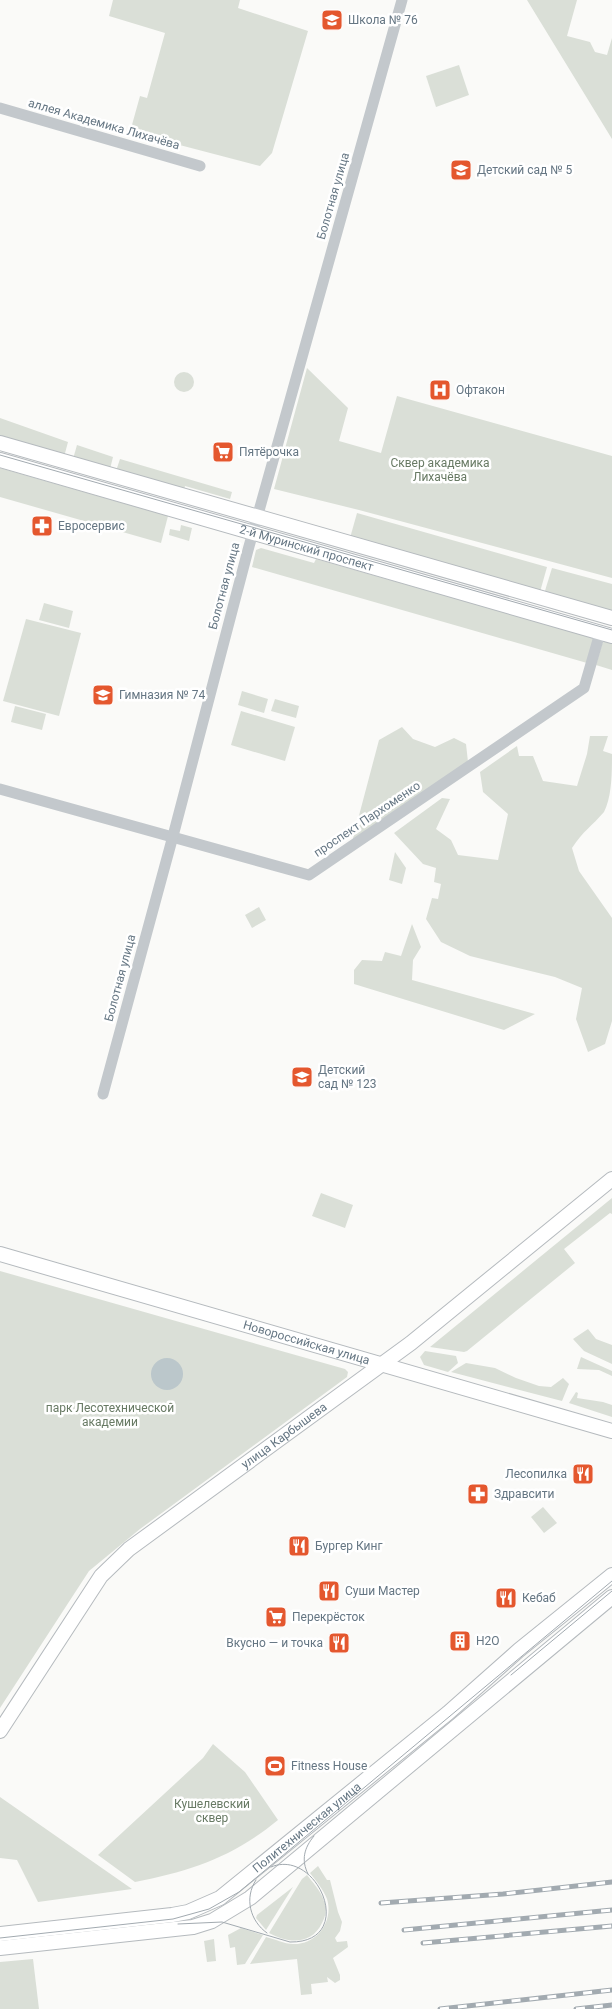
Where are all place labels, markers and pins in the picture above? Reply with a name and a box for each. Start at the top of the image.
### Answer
school or university icon: Школа № 76 [320,8,344,32]
place label: Школа № 76 [348,13,418,27]
school or university icon: Детский сад № 5 [449,158,473,182]
place label: Детский сад № 5 [477,163,573,177]
hospital icon: Офтакон [428,378,452,402]
place label: Офтакон [456,383,505,397]
supermarket icon: Пятёрочка [211,440,235,464]
place label: Пятёрочка [239,445,299,459]
pharmacy icon: Евросервис [30,514,54,538]
place label: Евросервис [58,519,125,533]
school or university icon: Гимназия № 74 [91,683,115,707]
place label: Гимназия № 74 [119,688,205,702]
place label: Детский сад № 123 [318,1063,377,1091]
school or university icon: Детский сад № 123 [290,1065,314,1089]
restaurant icon: Лесопилка [571,1462,595,1486]
place label: Лесопилка [505,1467,567,1481]
pharmacy icon: Здравсити [466,1482,490,1506]
place label: Здравсити [494,1487,554,1501]
restaurant icon: Бургер Кинг [287,1534,311,1558]
place label: Бургер Кинг [315,1539,382,1553]
restaurant icon: Суши Мастер [317,1579,341,1603]
place label: Суши Мастер [345,1584,420,1598]
restaurant icon: Кебаб [494,1586,518,1610]
place label: Кебаб [522,1591,556,1605]
supermarket icon: Перекрёсток [264,1605,288,1629]
place label: Перекрёсток [292,1610,365,1624]
building icon: H2O [448,1629,472,1653]
restaurant icon: Вкусно — и точка [327,1631,351,1655]
place label: H2O [476,1634,500,1648]
place label: Вкусно — и точка [226,1636,323,1650]
sports icon: Fitness House [263,1754,287,1778]
place label: Fitness House [291,1759,367,1773]

